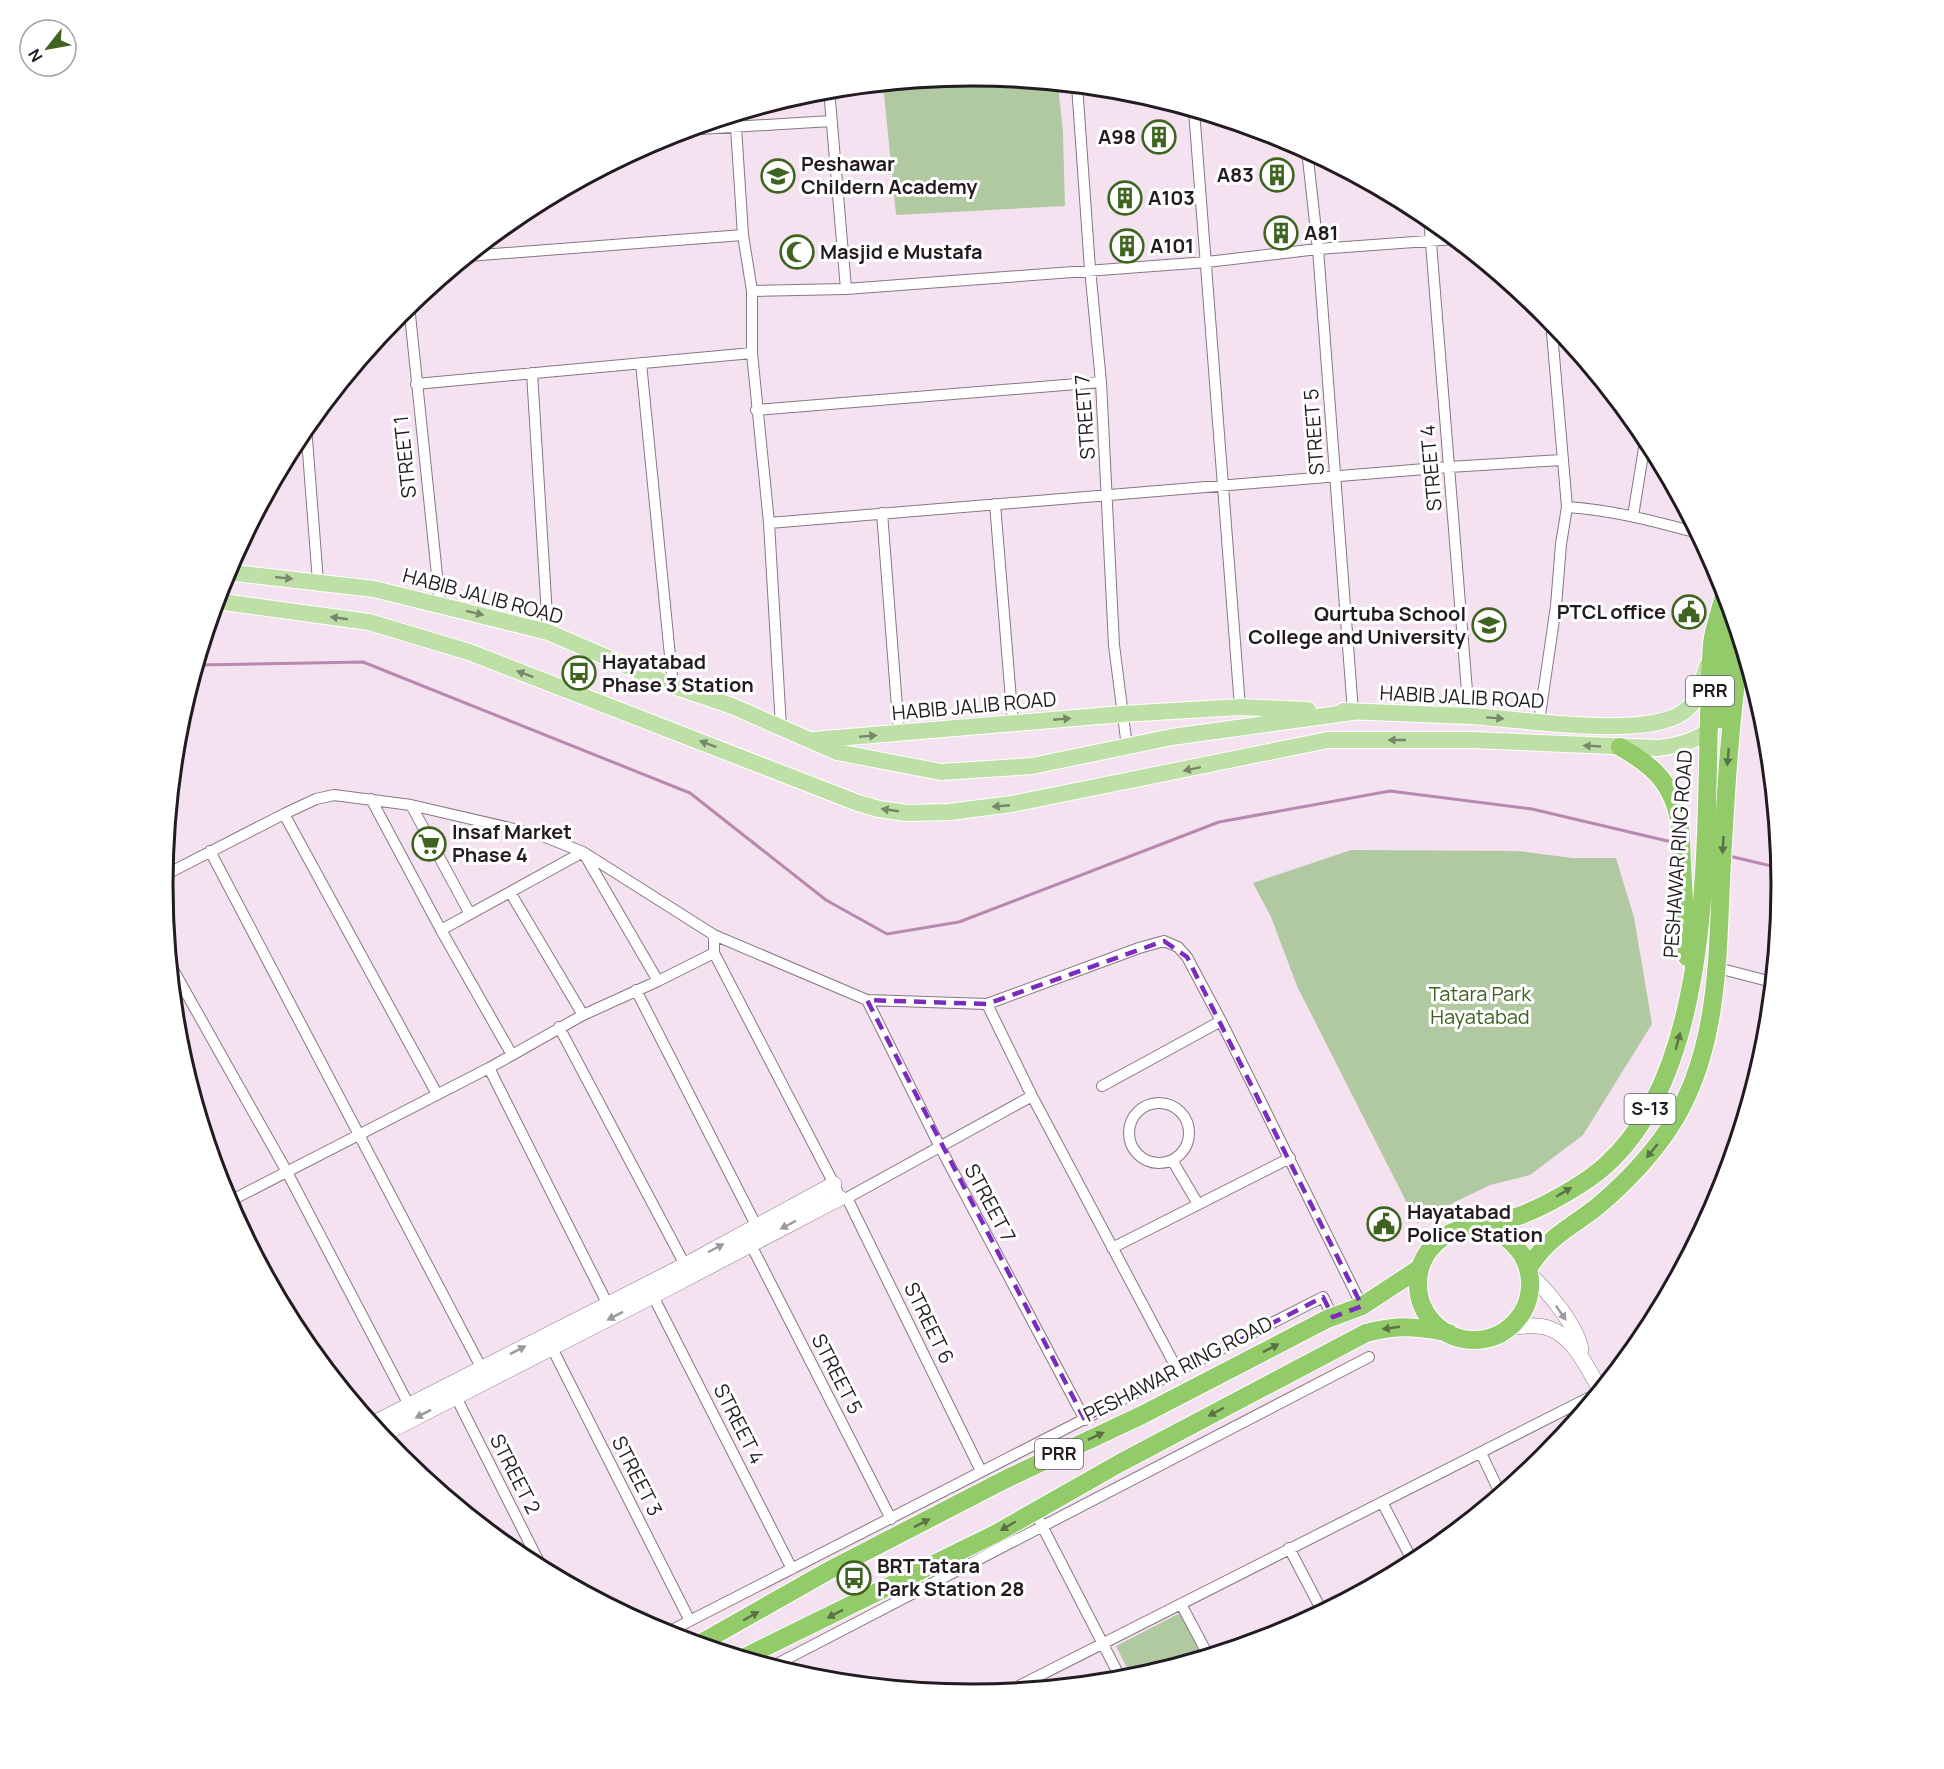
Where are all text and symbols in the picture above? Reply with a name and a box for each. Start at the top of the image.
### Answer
north arrow [18,18,78,78]
text: N [23,45,48,66]
building icon: A98 [1141,119,1177,155]
place label: A98 [1098,123,1136,150]
place label: Peshawar Childern Academy [801,150,978,200]
building icon: A83 [1259,157,1295,193]
school or university icon: Peshawar Childern Academy [760,158,796,194]
place label: A83 [1217,161,1254,188]
building icon: A103 [1107,180,1143,216]
place label: A103 [1148,184,1195,211]
building icon: A81 [1263,215,1299,251]
place label: A81 [1304,219,1338,246]
building icon: A101 [1109,228,1145,264]
place label: A101 [1150,232,1194,259]
mosque icon: Masjid e Mustafa [779,234,815,270]
place label: Masjid e Mustafa [820,238,983,265]
street label: STREET 7 [1068,374,1101,460]
street label: STREET 5 [1297,388,1330,476]
street label: STREET 1 [387,414,422,500]
street label: STREET 4 [1413,424,1448,512]
street label: HABIB JALIB ROAD [400,561,566,630]
one-way arrow [274,573,293,583]
public building icon: PTCL office [1671,594,1707,630]
place label: PTCL office [1557,598,1666,625]
place label: Qurtuba School College and University [1248,600,1467,650]
school or university icon: Qurtuba School College and University [1471,607,1507,643]
one-way arrow [466,609,484,619]
one-way arrow [330,613,349,623]
place label: Hayatabad Phase 3 Station [602,648,754,698]
bus stop icon: Hayatabad Phase 3 Station [561,655,597,691]
one-way arrow [516,669,534,679]
road number: PRR [1686,676,1734,706]
street label: HABIB JALIB ROAD [1379,679,1545,714]
street label: HABIB JALIB ROAD [891,685,1057,726]
one-way arrow [1486,713,1505,723]
one-way arrow [1052,715,1071,724]
one-way arrow [858,731,877,740]
one-way arrow [1388,735,1407,745]
one-way arrow [698,738,716,748]
one-way arrow [1582,741,1601,750]
one-way arrow [1724,747,1733,766]
street label: PESHAWAR RING ROAD [1657,749,1698,959]
one-way arrow [1182,765,1201,774]
one-way arrow [991,801,1010,810]
one-way arrow [881,806,900,815]
place label: Insaf Market Phase 4 [452,818,572,868]
supermarket icon: Insaf Market Phase 4 [411,826,447,862]
one-way arrow [1719,836,1728,855]
park label: Tatara Park Hayatabad [1429,980,1532,1030]
one-way arrow [1674,1032,1683,1050]
road number: S-13 [1624,1094,1676,1124]
one-way arrow [1646,1144,1658,1159]
street label: STREET 7 [959,1159,1022,1247]
one-way arrow [1556,1187,1572,1198]
place label: Hayatabad Police Station [1407,1198,1543,1248]
public building icon: Hayatabad Police Station [1366,1206,1402,1242]
one-way arrow [779,1220,796,1230]
one-way arrow [707,1244,725,1254]
street label: STREET 6 [898,1278,961,1368]
one-way arrow [1555,1304,1567,1320]
street label: PESHAWAR RING ROAD [1079,1309,1277,1428]
one-way arrow [607,1311,624,1320]
one-way arrow [1381,1324,1400,1333]
street label: STREET 5 [806,1329,869,1418]
one-way arrow [1262,1343,1279,1353]
one-way arrow [510,1346,527,1355]
street label: STREET 4 [708,1379,771,1469]
one-way arrow [1208,1408,1225,1417]
one-way arrow [414,1409,431,1419]
street label: STREET 2 [484,1429,547,1518]
street label: STREET 3 [606,1431,669,1520]
one-way arrow [1088,1431,1106,1441]
road number: PRR [1035,1439,1083,1469]
one-way arrow [913,1518,930,1527]
one-way arrow [1000,1521,1017,1531]
place label: BRT Tatara Park Station 28 [877,1552,1024,1602]
bus stop icon: BRT Tatara Park Station 28 [836,1560,872,1596]
one-way arrow [826,1610,843,1619]
one-way arrow [743,1611,760,1621]

